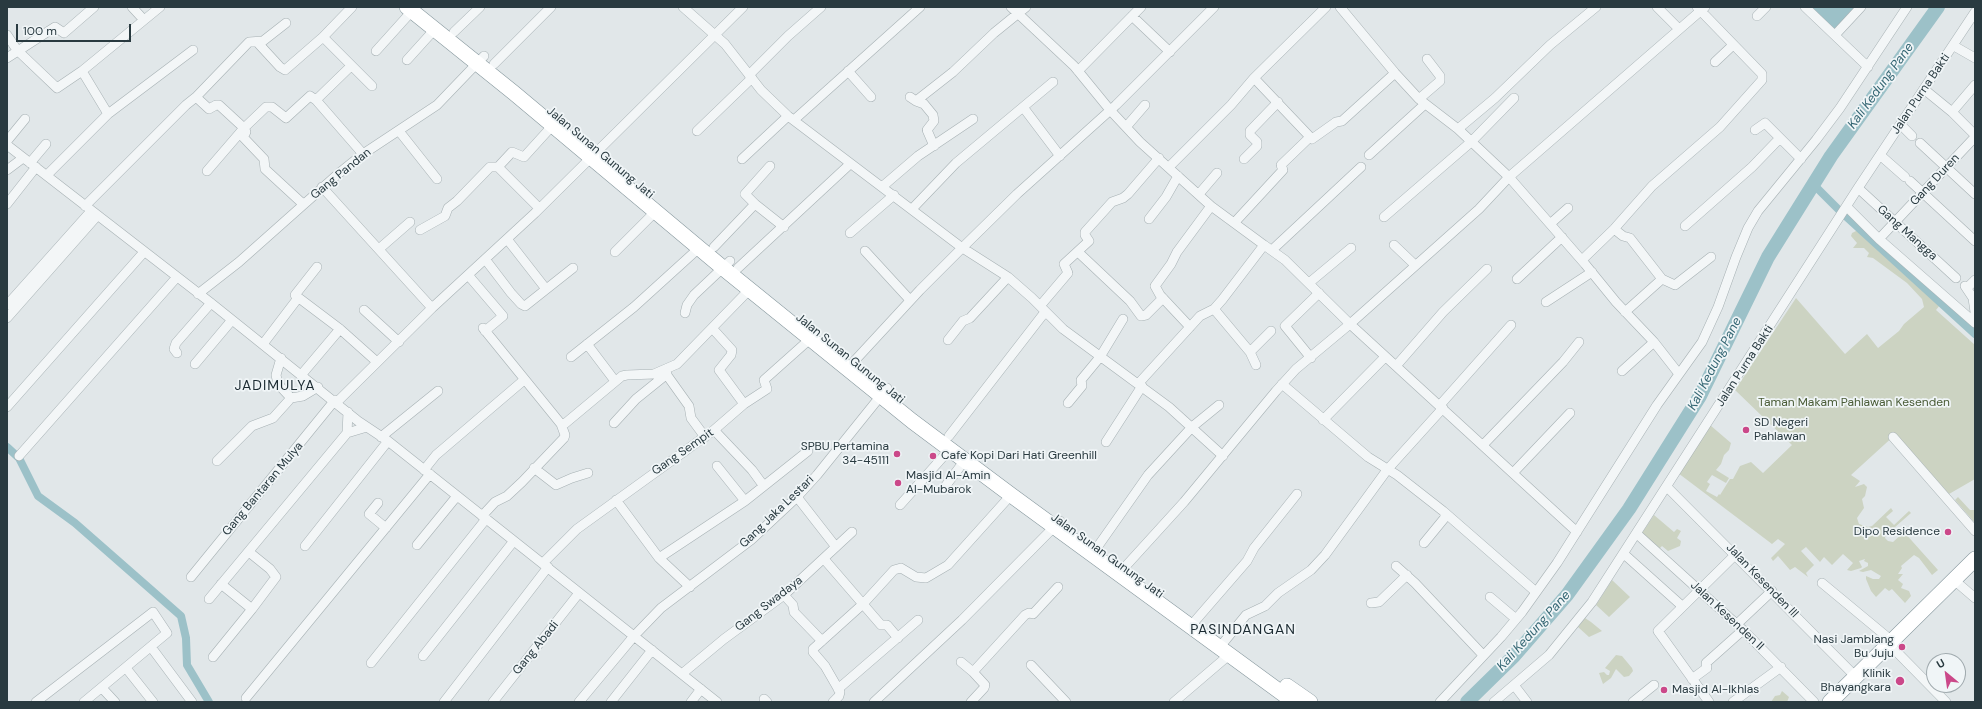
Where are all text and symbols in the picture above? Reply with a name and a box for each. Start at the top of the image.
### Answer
scale bar [18,16,133,42]
text: 100 m [23,23,57,39]
water label: Kali Kedung Pane [1845,40,1917,132]
street label: Jalan Purna Bakti [1889,51,1953,137]
street label: Jalan Sunan Gunung Jati [543,104,657,202]
street label: Gang Pandan [308,145,374,203]
street label: Gang Duren [1907,151,1963,209]
street label: Gang Mangga [1874,202,1940,264]
street label: Jalan Sunan Gunung Jati [793,311,907,407]
water label: Kali Kedung Pane [1685,315,1745,413]
street label: Jalan Purna Bakti [1713,323,1777,409]
district label: JADIMULYA [234,378,316,394]
park label: Taman Makam Pahlawan Kesenden [1758,396,1950,410]
place label: SD Negeri Pahlawan [1754,416,1808,444]
street label: Gang Sempit [649,425,717,479]
marker: SD Negeri Pahlawan [1741,425,1751,435]
street label: Gang Bantaran Mulya [220,439,306,539]
place label: SPBU Pertamina 34-45111 [801,440,889,468]
marker: SPBU Pertamina 34-45111 [892,449,902,459]
place label: Cafe Kopi Dari Hati Greenhill [941,449,1097,463]
marker: Cafe Kopi Dari Hati Greenhill [928,451,938,461]
place label: Masjid Al-Amin Al-Mubarok [906,469,990,497]
street label: Gang Jaka Lestari [737,473,817,551]
marker: Masjid Al-Amin Al-Mubarok [893,478,903,488]
street label: Jalan Sunan Gunung Jati [1048,510,1166,602]
place label: Dipo Residence [1854,525,1940,539]
marker: Dipo Residence [1943,527,1953,537]
street label: Jalan Kesenden III [1723,541,1801,621]
street label: Gang Swadaya [732,573,806,635]
street label: Jalan Kesenden II [1687,578,1767,654]
water label: Kali Kedung Pane [1494,588,1574,674]
street label: Gang Abadi [510,618,562,678]
district label: PASINDANGAN [1190,622,1296,638]
place label: Nasi Jamblang Bu Juju [1814,633,1894,661]
marker: Nasi Jamblang Bu Juju [1897,642,1907,652]
north arrow [1926,653,1966,693]
text: U [1934,655,1947,671]
place label: Klinik Bhayangkara [1821,667,1891,695]
marker: Klinik Bhayangkara [1894,675,1906,687]
place label: Masjid Al-Ikhlas [1672,683,1759,697]
marker: Masjid Al-Ikhlas [1659,685,1669,695]

